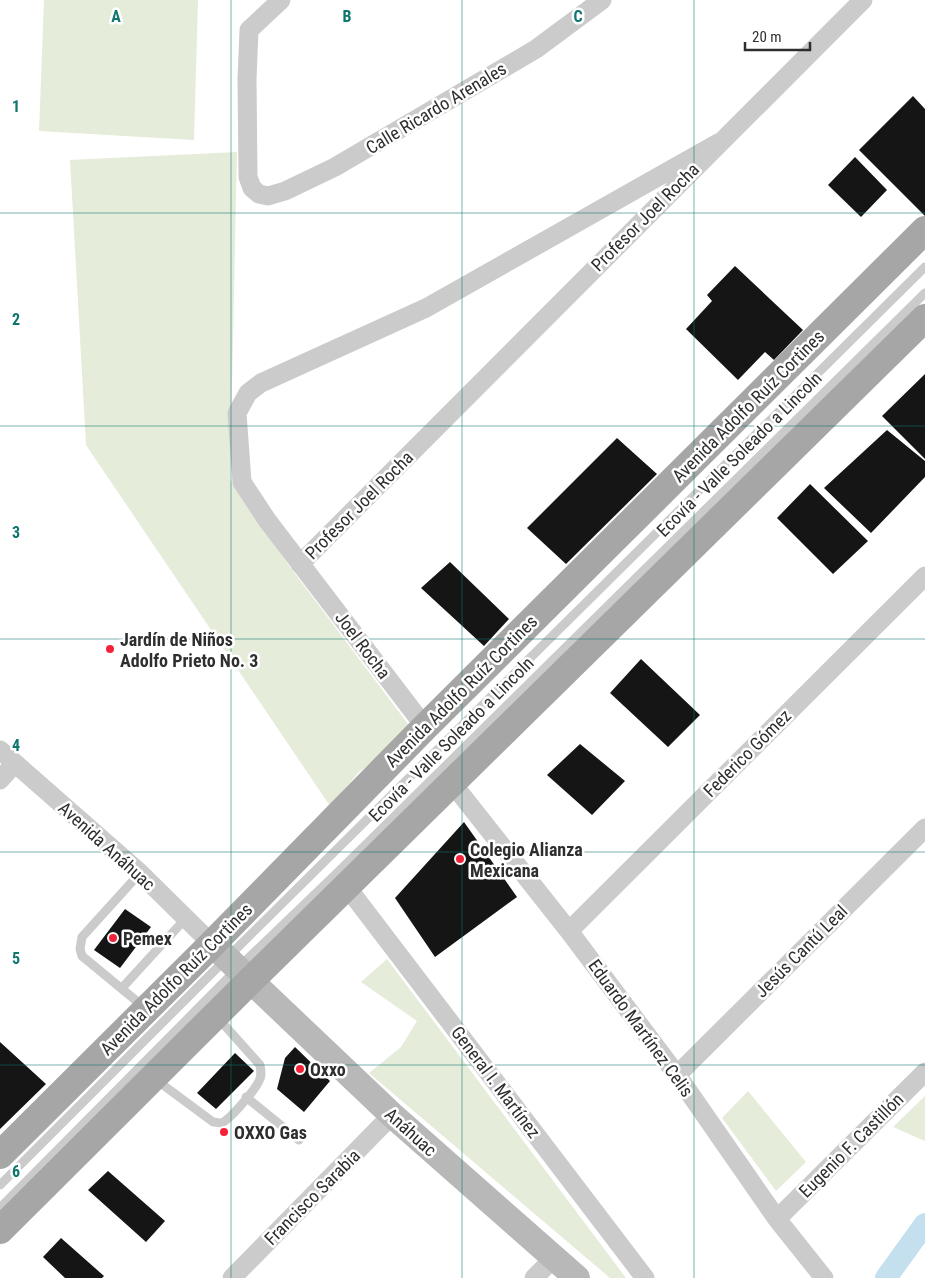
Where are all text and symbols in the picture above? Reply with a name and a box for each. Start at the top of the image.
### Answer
text: A [111,7,121,26]
text: B [343,7,352,26]
text: C [573,7,583,26]
scale bar [745,20,810,52]
text: 20 m [752,28,782,46]
street label: Calle Ricardo Arenales [362,58,510,158]
text: 1 [12,97,20,116]
street label: Profesor Joel Rocha [587,159,703,275]
text: 2 [12,310,20,329]
street label: Avenida Adolfo Ruíz Cortines [668,326,828,486]
street label: Ecovía - Valle Soleado a Lincoln [652,367,826,541]
street label: Profesor Joel Rocha [301,447,417,563]
text: 3 [12,523,20,542]
street label: Joel Rocha [331,607,395,683]
street label: Avenida Adolfo Ruíz Cortines [381,611,541,771]
place label: Jardín de Niños Adolfo Prieto No. 3 [120,629,258,671]
marker: Jardín de Niños Adolfo Prieto No. 3 [104,643,116,655]
street label: Ecovía - Valle Soleado a Lincoln [364,652,538,826]
street label: Federico Gómez [699,705,795,801]
text: 4 [12,736,20,755]
street label: Avenida Anáhuac [54,797,160,895]
place label: Colegio Alianza Mexicana [470,839,583,881]
marker: Colegio Alianza Mexicana [454,853,466,865]
street label: Avenida Adolfo Ruíz Cortines [96,899,256,1059]
street label: Jesús Cantú Leal [750,900,852,1002]
place label: Pemex [123,928,172,949]
marker: Pemex [107,932,119,944]
text: 5 [12,949,20,968]
street label: Eduardo Martínez Celis [584,955,698,1101]
street label: General I. Martínez [447,1022,545,1142]
place label: Oxxo [310,1059,346,1080]
marker: Oxxo [294,1063,306,1075]
street label: Eugenio F. Castillón [794,1088,908,1202]
street label: Anáhuac [381,1103,441,1161]
place label: OXXO Gas [234,1122,307,1143]
marker: OXXO Gas [218,1126,230,1138]
street label: Francisco Sarabia [260,1145,364,1249]
text: 6 [12,1162,20,1181]

